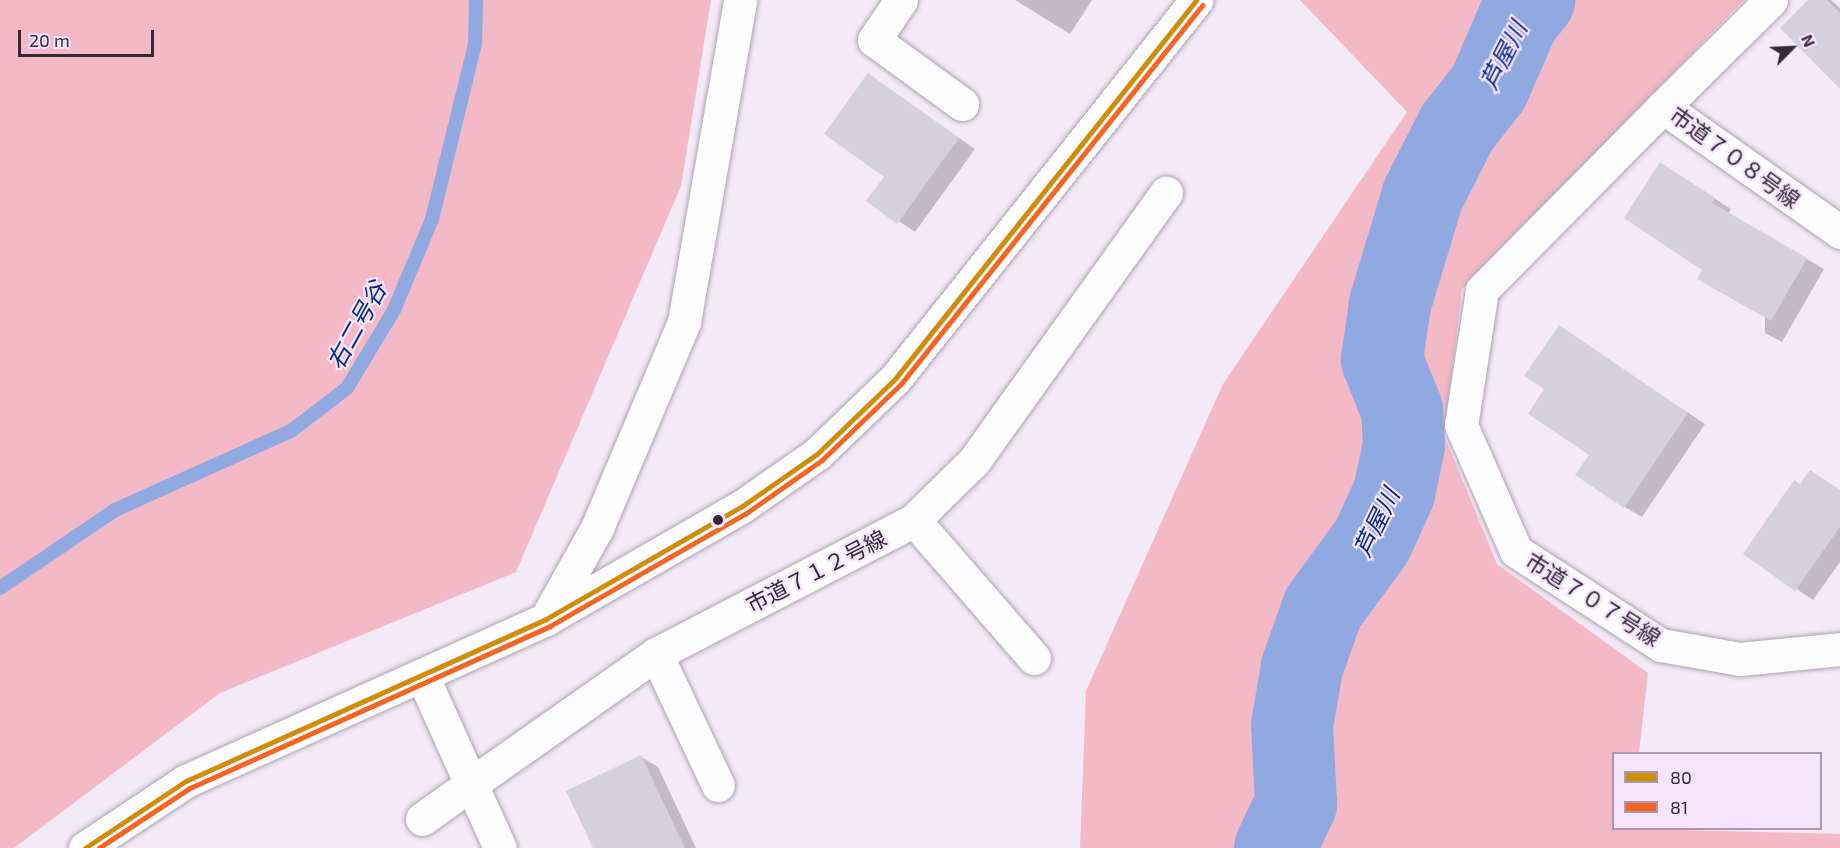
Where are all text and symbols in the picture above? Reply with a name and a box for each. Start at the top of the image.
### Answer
water label: 芦屋川 [1474,16,1532,94]
scale bar [21,18,158,56]
north arrow [1762,18,1822,78]
text: 20 m [29,29,70,51]
text: N [1798,31,1820,50]
street label: 市道７０８号線 [1665,101,1805,213]
water label: 右二号谷 [320,276,392,374]
water label: 芦屋川 [1347,483,1405,561]
unlabelled marker [712,514,724,526]
street label: 市道７１２号線 [741,524,891,618]
street label: 市道７０７号線 [1521,547,1665,651]
legend [1612,752,1822,830]
text: 80 [1670,766,1692,788]
text: 81 [1670,796,1688,818]

